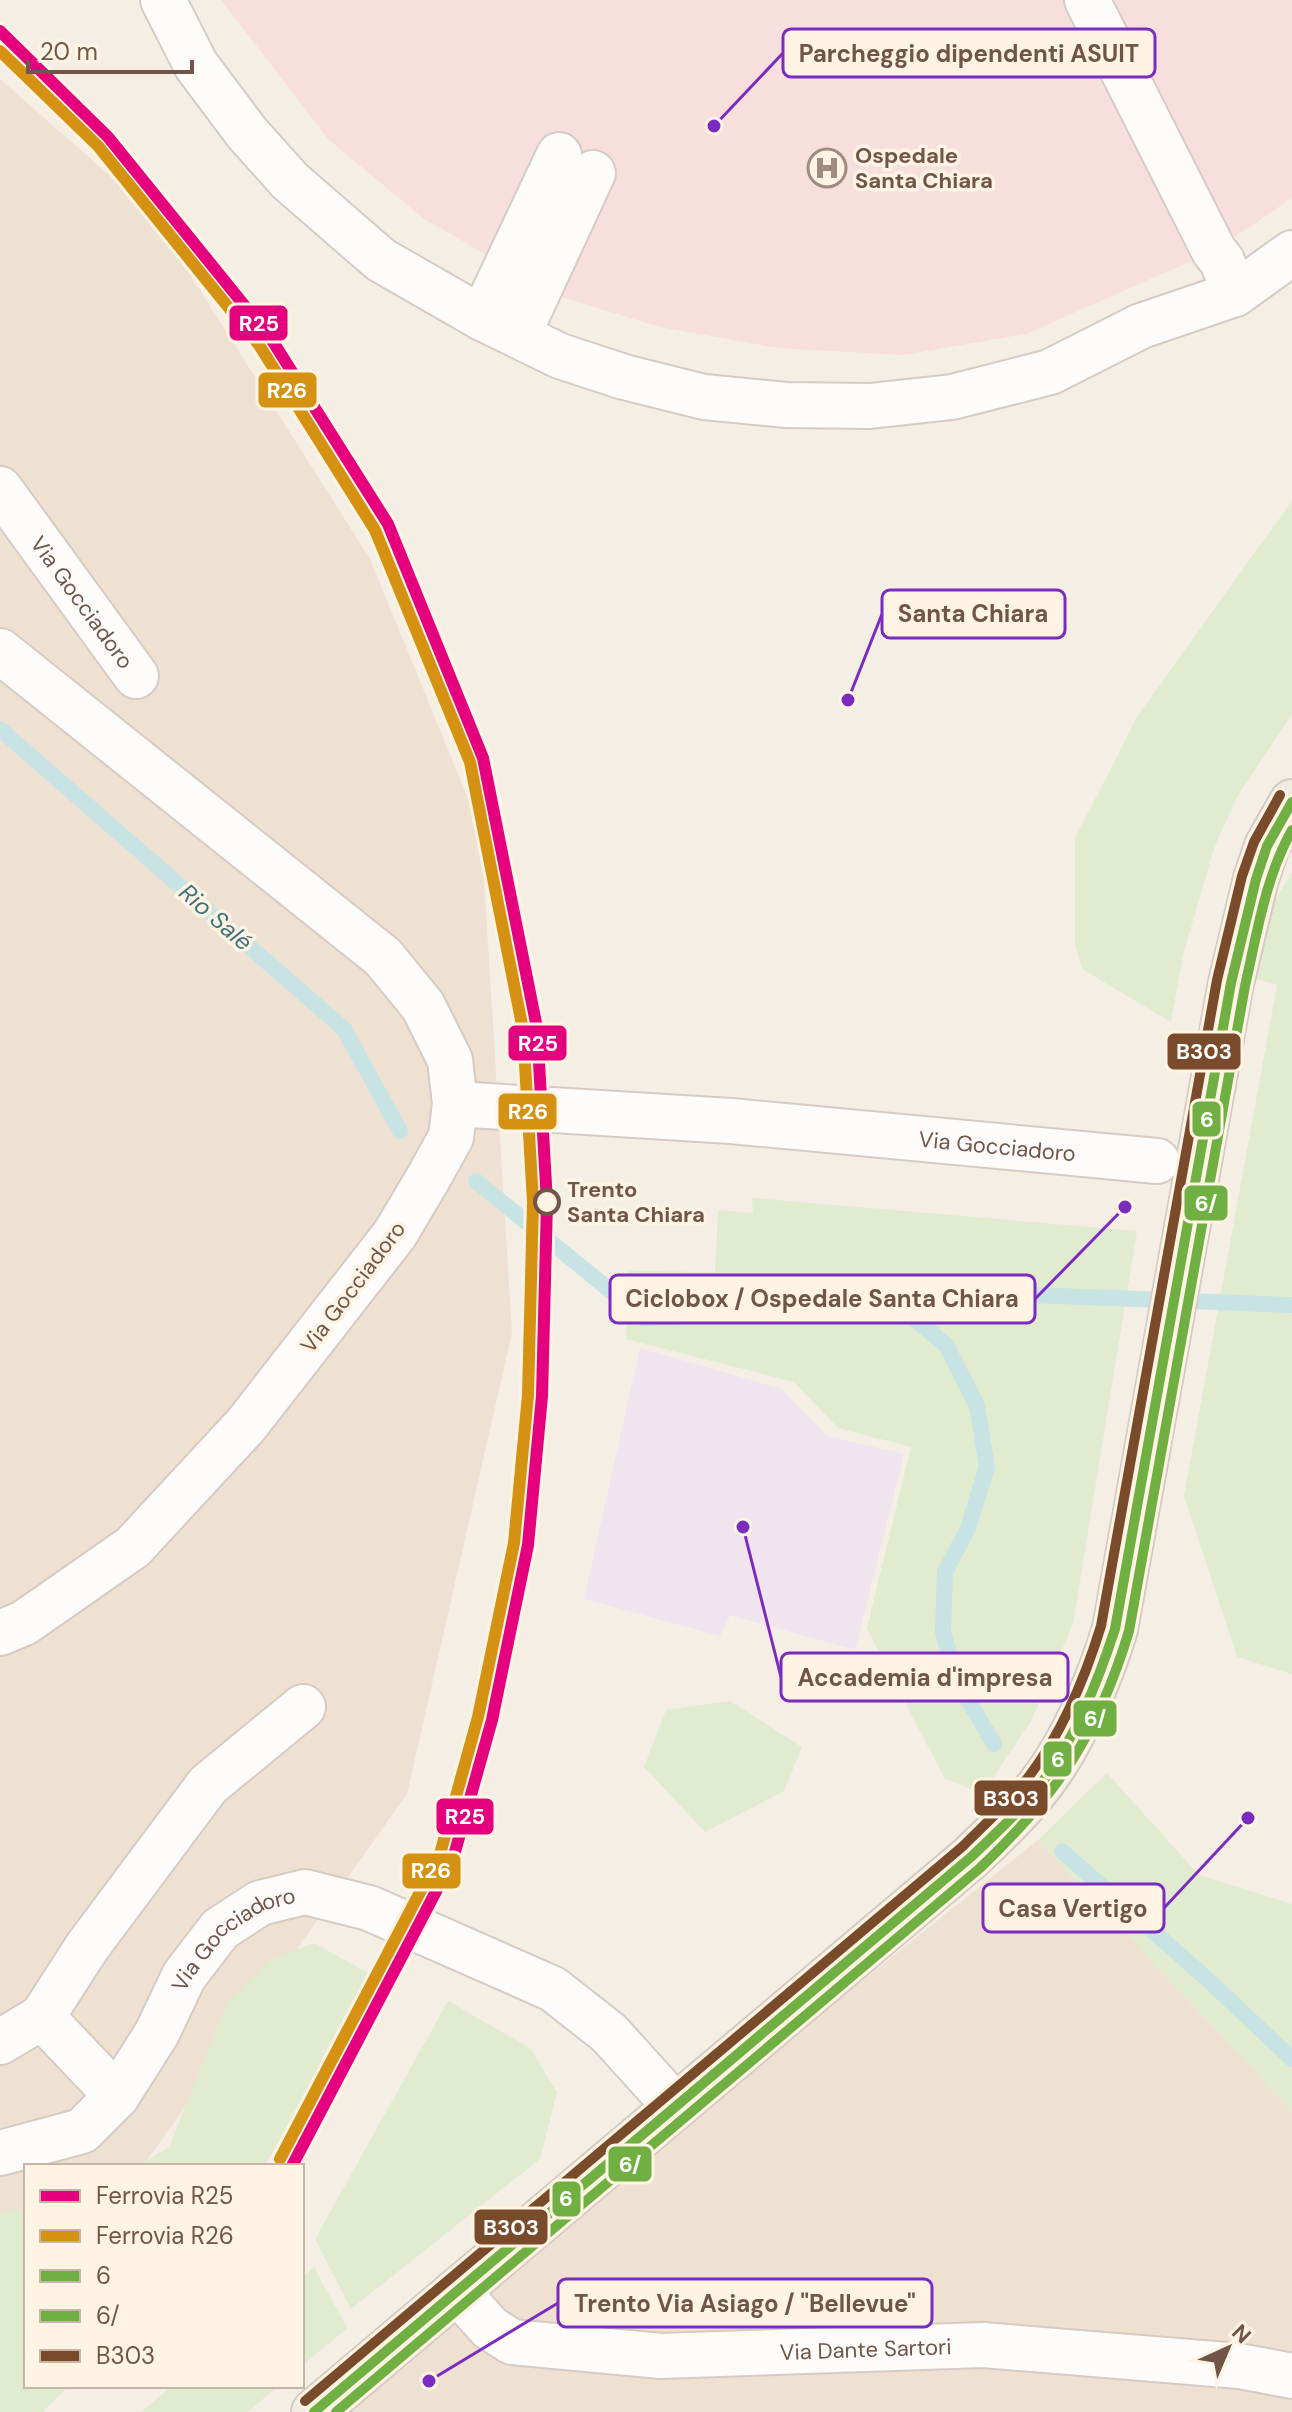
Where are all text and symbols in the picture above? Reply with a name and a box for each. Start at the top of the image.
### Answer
scale bar [28,24,192,74]
callout: Parcheggio dipendenti ASUIT [783,29,1155,77]
text: 20 m [40,36,98,67]
text: Parcheggio dipendenti ASUIT [799,38,1139,69]
place label: Ospedale Santa Chiara [855,141,993,195]
hospital icon: Ospedale Santa Chiara [806,147,848,189]
line badge: R25 [228,304,289,342]
text: R25 [239,309,279,338]
line badge: R26 [257,371,318,409]
text: R26 [267,376,307,405]
street label: Via Gocciadoro [24,530,140,674]
callout: Santa Chiara [882,590,1065,638]
text: Santa Chiara [898,598,1048,629]
water label: Rio Salé [173,877,259,957]
line badge: R25 [507,1024,568,1062]
text: R25 [518,1029,558,1058]
line badge: B303 [1166,1032,1242,1071]
text: B303 [1176,1037,1232,1066]
line badge: R26 [497,1092,558,1131]
text: R26 [508,1097,548,1126]
line badge: 6 [1191,1100,1222,1138]
text: 6 [1200,1105,1214,1134]
street label: Via Gocciadoro [917,1124,1077,1168]
place label: Trento Santa Chiara [567,1175,705,1229]
line badge: 6/ [1183,1184,1229,1222]
marker: Trento Santa Chiara [534,1189,560,1215]
text: 6/ [1195,1189,1217,1218]
street label: Via Gocciadoro [294,1215,412,1359]
callout: Ciclobox / Ospedale Santa Chiara [610,1275,1035,1323]
text: Ciclobox / Ospedale Santa Chiara [625,1283,1019,1314]
callout: Accademia d'impresa [781,1653,1068,1701]
text: Accademia d'impresa [798,1662,1052,1693]
line badge: 6/ [1072,1699,1118,1738]
text: 6/ [1084,1704,1106,1733]
line badge: 6 [1042,1740,1073,1778]
text: 6 [1051,1745,1065,1774]
line badge: B303 [973,1779,1049,1817]
text: B303 [983,1784,1039,1813]
line badge: R25 [435,1797,495,1836]
text: R25 [445,1802,485,1831]
line badge: R26 [401,1852,462,1890]
text: R26 [411,1856,451,1885]
street label: Via Gocciadoro [165,1880,298,1996]
callout: Casa Vertigo [983,1884,1164,1932]
text: Casa Vertigo [998,1893,1148,1924]
line badge: 6/ [607,2145,653,2183]
text: 6/ [619,2150,641,2179]
legend [24,2164,304,2388]
text: Ferrovia R25 [96,2180,233,2211]
line badge: 6 [551,2180,582,2218]
text: 6 [559,2184,573,2213]
line badge: B303 [473,2208,549,2246]
text: B303 [483,2213,539,2242]
text: Ferrovia R26 [96,2220,234,2251]
text: 6 [96,2260,111,2291]
callout: Trento Via Asiago / "Bellevue" [558,2279,932,2327]
text: Trento Via Asiago / "Bellevue" [574,2288,916,2319]
text: 6/ [96,2300,120,2331]
north arrow [1188,2308,1268,2388]
text: N [1226,2318,1257,2350]
street label: Via Dante Sartori [779,2332,952,2366]
text: B303 [96,2340,155,2371]

